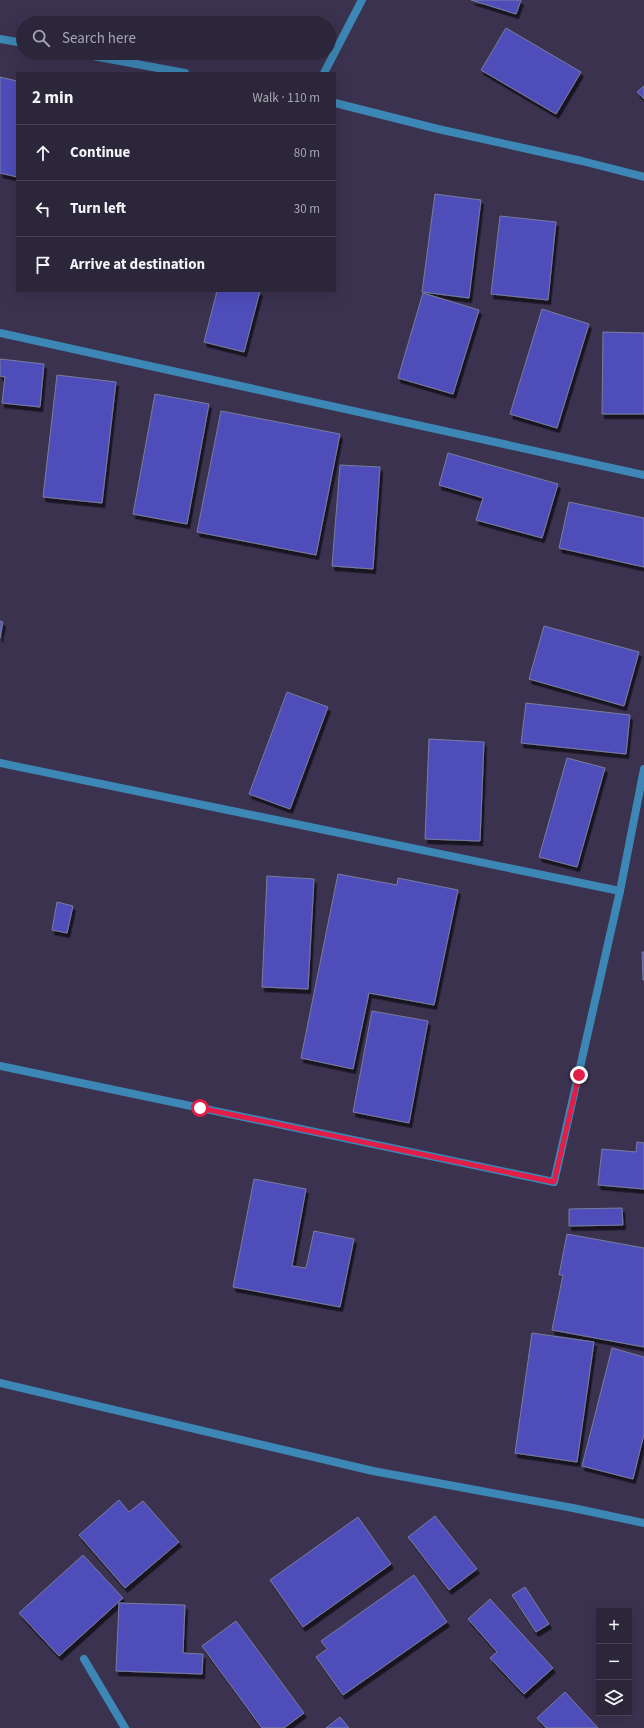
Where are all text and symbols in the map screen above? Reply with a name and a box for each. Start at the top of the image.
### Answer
search box [16,16,336,60]
icon: search [30,27,52,49]
text: Search here [62,28,136,49]
text: 2 min [32,86,73,110]
text: Walk · 110 m [252,89,320,107]
icon: ahead [32,142,54,164]
text: Continue [70,142,130,163]
text: 80 m [294,144,320,162]
icon: left [32,198,54,220]
text: Turn left [70,198,126,219]
text: 30 m [294,200,320,218]
icon: arrive [32,254,54,276]
text: Arrive at destination [70,254,205,275]
route end [570,1066,588,1084]
route start [191,1099,209,1117]
map controls [596,1608,632,1716]
button: + [596,1608,632,1644]
button: − [596,1644,632,1680]
button: layers [596,1680,632,1716]

